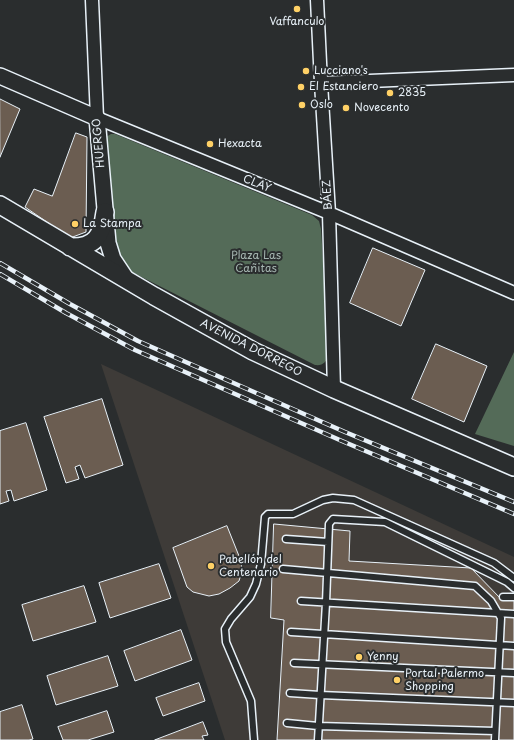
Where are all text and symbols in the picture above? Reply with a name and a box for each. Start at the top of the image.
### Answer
marker: Vaffanculo [292,4,302,14]
place label: Vaffanculo [270,15,324,29]
place label: Lucciano's [314,64,368,78]
marker: Lucciano's [301,66,311,76]
place label: El Estanciero [309,80,378,94]
marker: El Estanciero [296,82,306,92]
place label: 2835 [398,86,426,100]
marker: 2835 [385,88,395,98]
place label: Oslo [310,98,333,112]
marker: Oslo [297,100,307,110]
place label: Novecento [354,101,409,115]
marker: Novecento [341,103,351,113]
street label: HUERGO [90,118,108,168]
place label: Hexacta [218,137,262,151]
marker: Hexacta [205,139,215,149]
street label: CLAY [241,172,273,196]
street label: BÁEZ [320,179,336,211]
place label: La Stampa [83,217,141,231]
marker: La Stampa [70,219,80,229]
park label: Plaza Las Cañitas [231,249,281,275]
street label: AVENIDA DORREGO [198,317,304,379]
place label: Pabellón del Centenario [219,553,282,579]
marker: Pabellón del Centenario [206,561,216,571]
place label: Yenny [367,650,399,664]
marker: Yenny [354,652,364,662]
place label: Portal Palermo Shopping [405,667,484,693]
marker: Portal Palermo Shopping [392,675,402,685]

